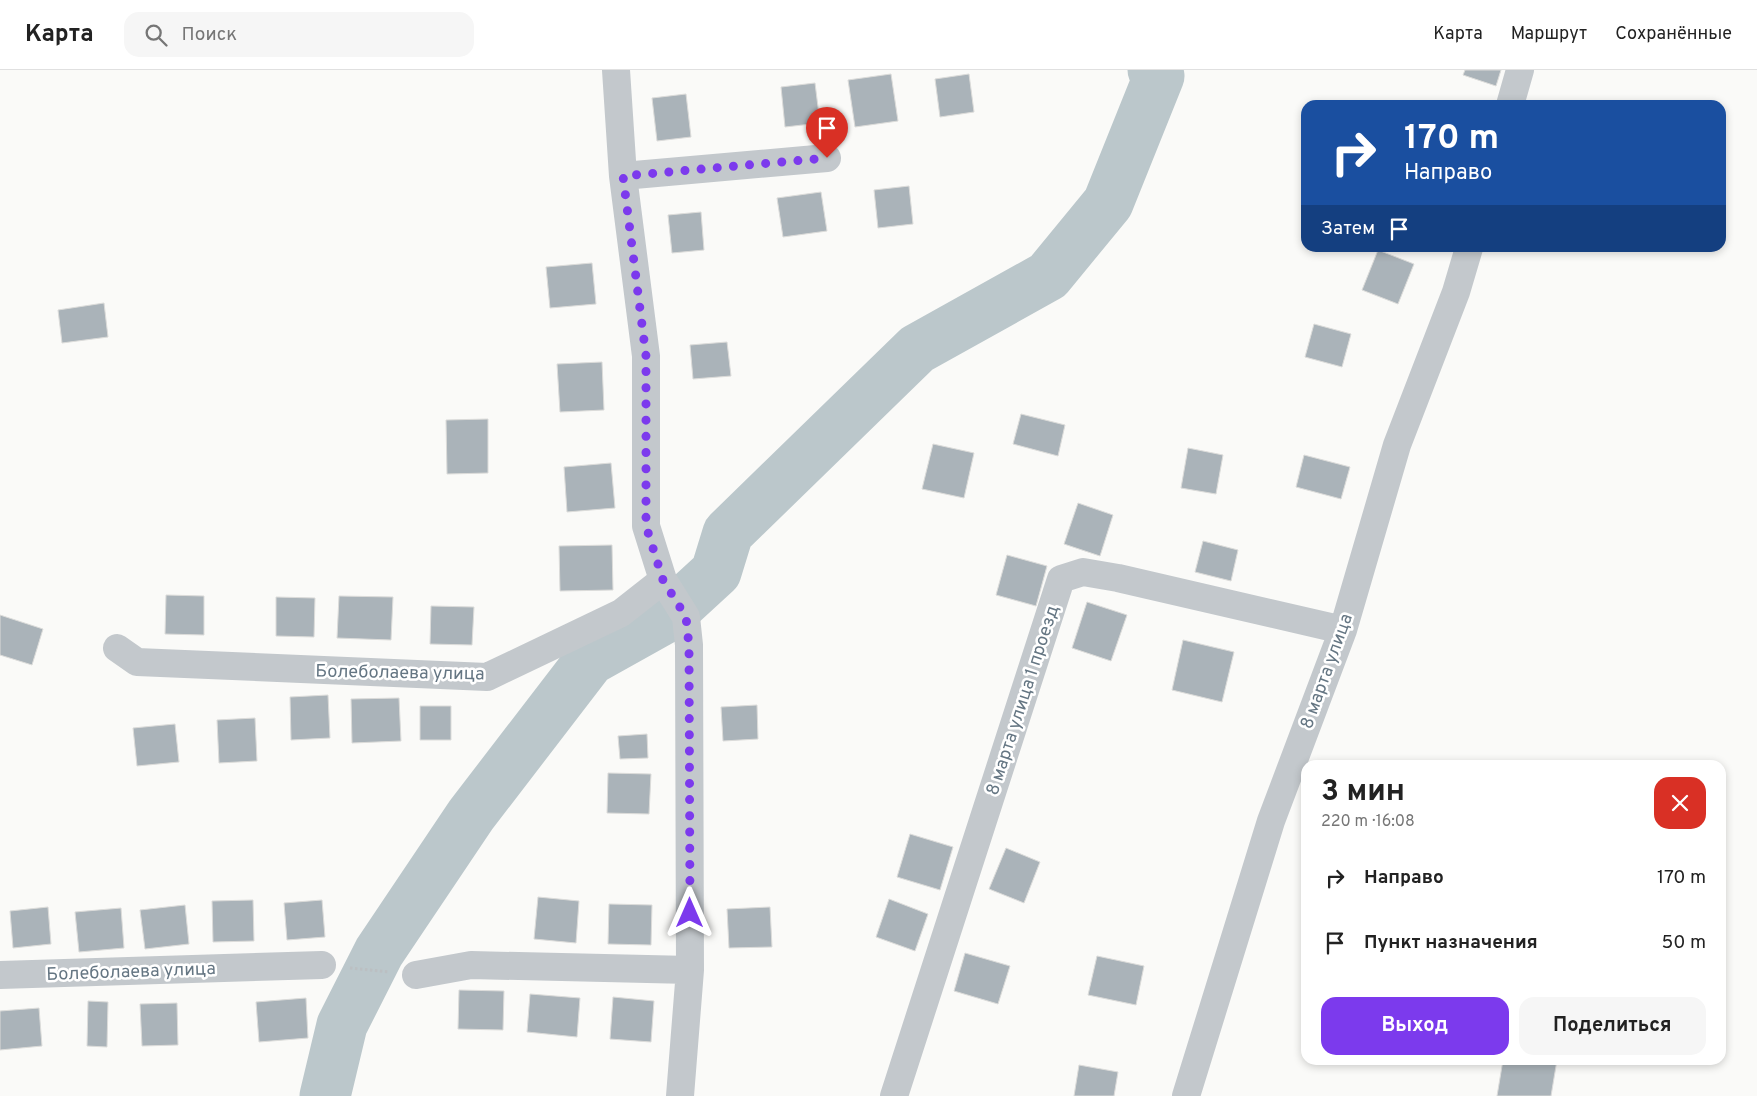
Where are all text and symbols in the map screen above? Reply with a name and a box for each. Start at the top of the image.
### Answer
search box [124,12,474,57]
text: Карта [25,20,94,50]
icon: search [142,21,170,49]
text: Поиск [182,23,237,47]
text: Карта [1433,23,1483,46]
text: Маршрут [1511,23,1587,46]
text: Сохранённые [1615,23,1732,46]
pin [806,107,848,158]
icon: arrive [813,114,841,142]
text: 170 m [1404,117,1499,161]
icon: right [1321,120,1386,185]
text: Направо [1404,160,1492,187]
icon: arrive [1385,215,1413,243]
text: Затем [1321,217,1375,241]
street label: 8 марта улица 1 проезд [982,602,1065,799]
street label: 8 марта улица [1296,611,1359,732]
street label: Болеболаева улица [315,661,485,686]
text: 3 мин [1321,774,1405,811]
button: close [1654,777,1706,829]
text: 220 m · 16:08 [1321,812,1415,832]
icon: right [1321,864,1349,892]
text: Направо [1364,866,1444,890]
text: 170 m [1657,866,1706,890]
position arrow [663,886,715,938]
icon: arrive [1321,929,1349,957]
text: Пункт назначения [1364,931,1538,955]
text: 50 m [1661,931,1706,955]
street label: Болеболаева улица [46,958,216,987]
button: Выход [1321,997,1509,1055]
button: Поделиться [1519,997,1706,1055]

